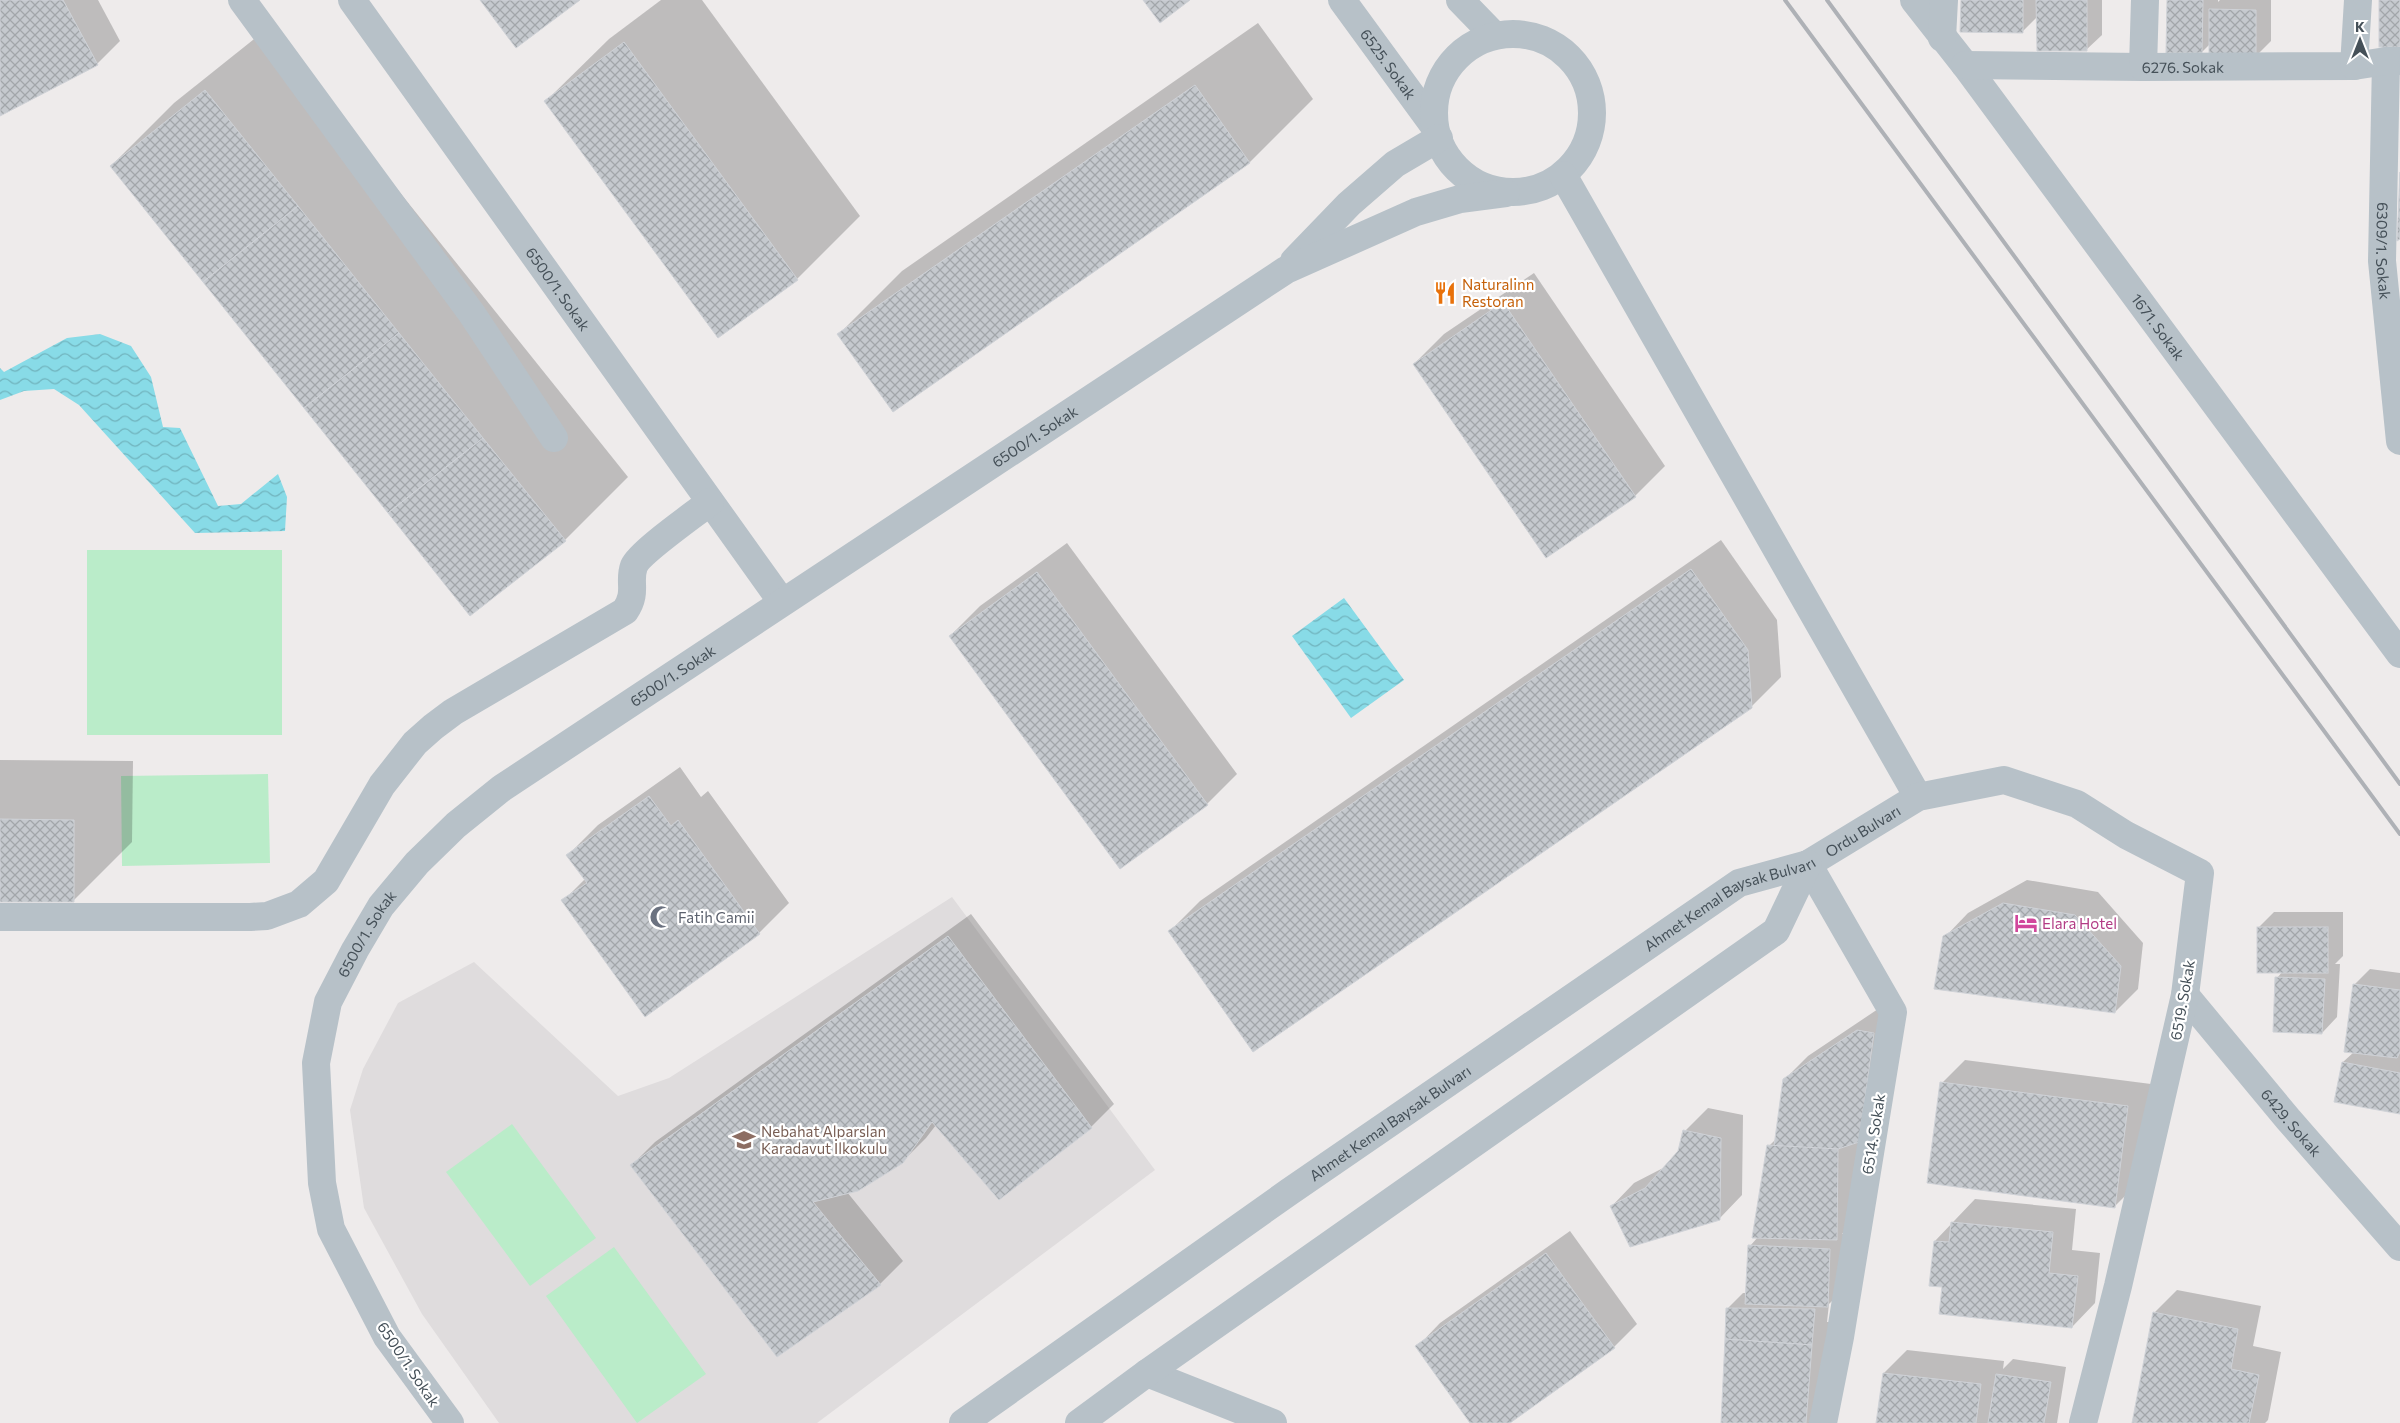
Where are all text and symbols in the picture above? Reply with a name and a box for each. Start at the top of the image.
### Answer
north arrow [2335,15,2385,65]
text: K [2355,18,2365,35]
street label: 6525. Sokak [1357,25,1420,103]
street label: 6276. Sokak [2142,58,2224,76]
street label: 6309/1. Sokak [2373,202,2395,301]
street label: 6500/1. Sokak [522,244,594,334]
place label: Naturalinn Restoran [1462,275,1534,310]
restaurant icon: Naturalinn Restoran [1432,280,1458,306]
street label: 1671. Sokak [2128,290,2189,364]
street label: 6500/1. Sokak [988,401,1081,471]
street label: 6500/1. Sokak [626,641,718,710]
street label: Ordu Bulvarı [1822,801,1904,861]
street label: Ahmet Kemal Baysak Bulvarı [1640,853,1819,955]
street label: 6500/1. Sokak [334,886,400,980]
mosque icon: Fatih Camii [648,904,674,930]
place label: Fatih Camii [678,908,755,926]
hotel icon: Elara Hotel [2013,910,2039,936]
place label: Elara Hotel [2042,914,2117,932]
street label: 6519. Sokak [2166,958,2198,1042]
street label: Ahmet Kemal Baysak Bulvarı [1306,1061,1474,1184]
street label: 6429. Sokak [2258,1085,2325,1160]
street label: 6514. Sokak [1858,1092,1888,1176]
place label: Nebahat Alparslan Karadavut İlkokulu [761,1122,887,1157]
school or university icon: Nebahat Alparslan Karadavut İlkokulu [731,1127,757,1153]
street label: 6500/1. Sokak [374,1318,444,1410]

